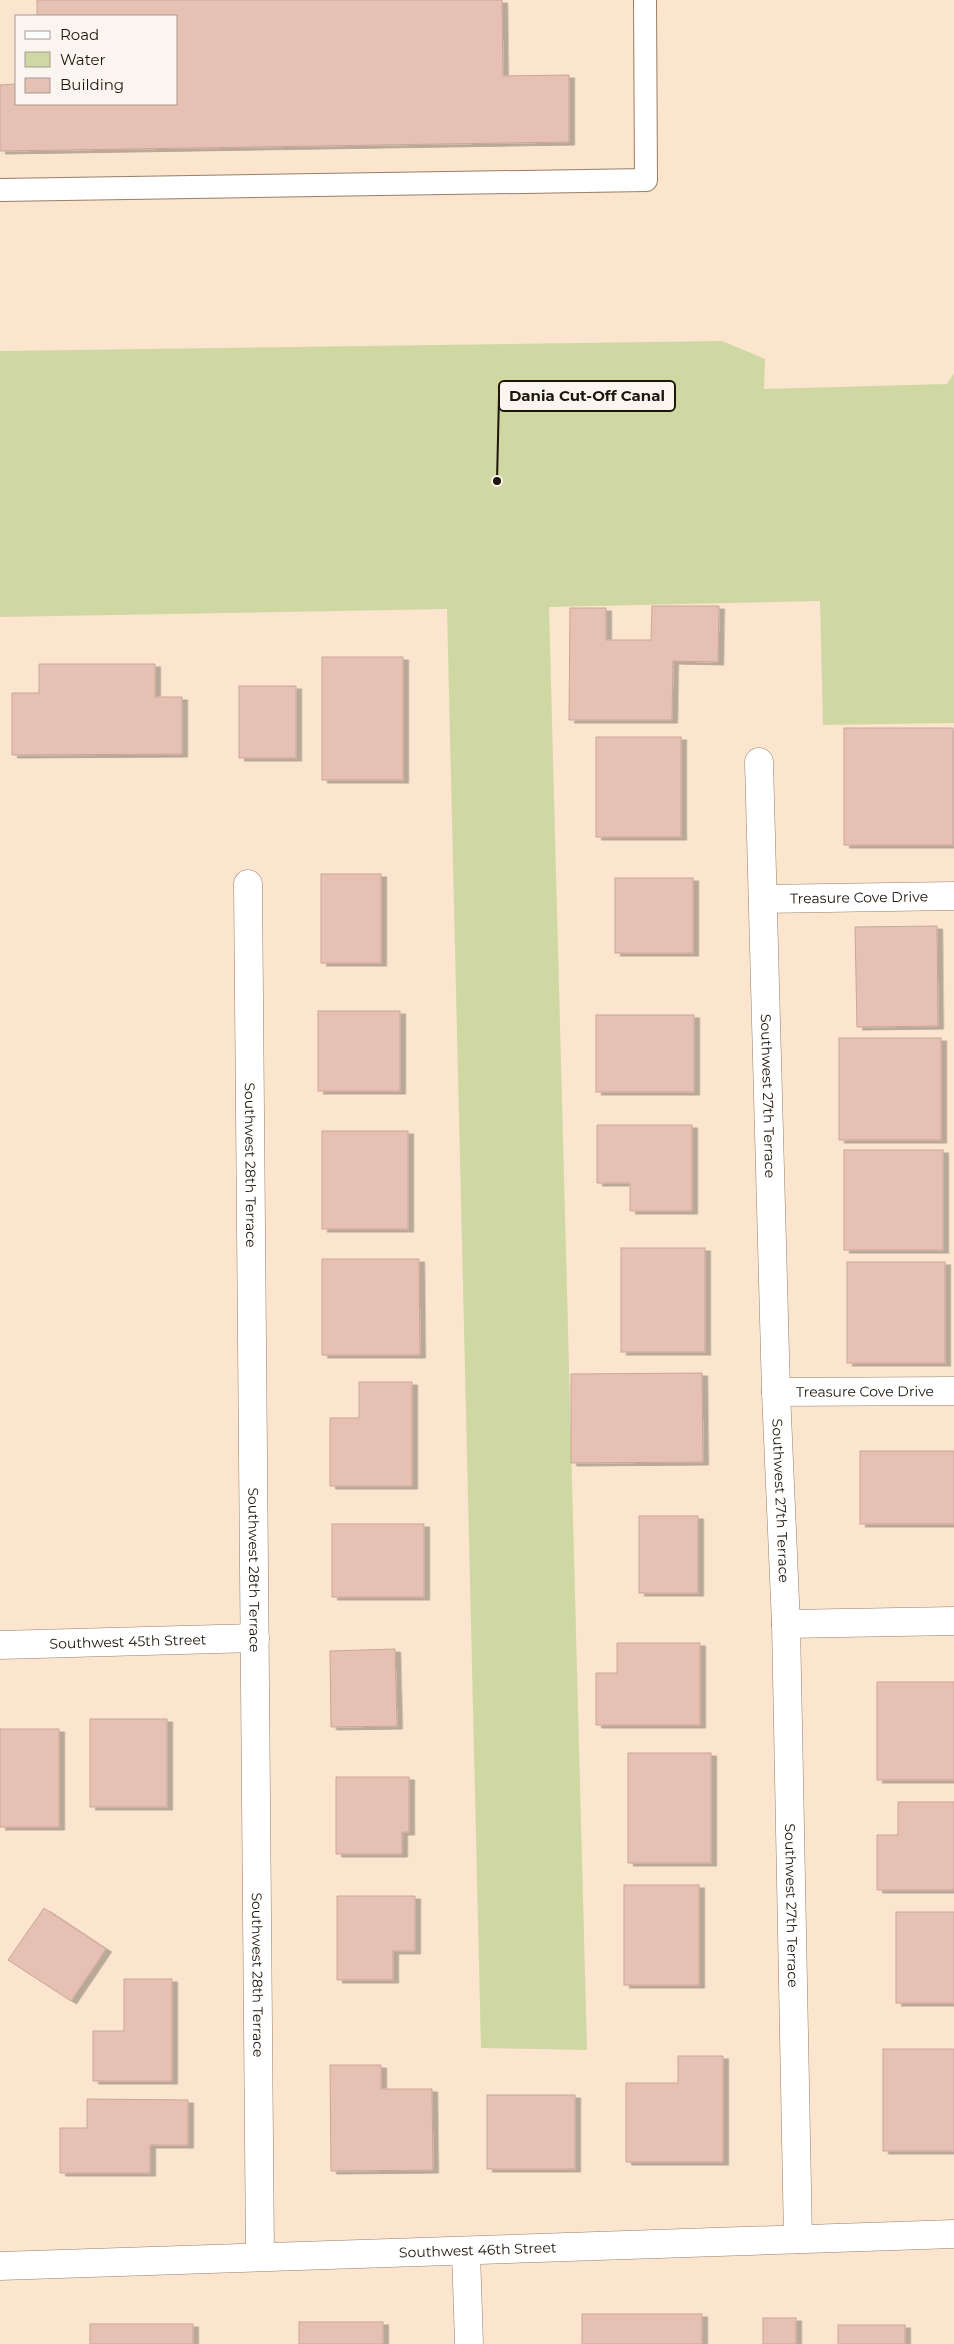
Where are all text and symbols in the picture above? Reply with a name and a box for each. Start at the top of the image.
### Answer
legend [15,15,178,105]
text: Road [60,25,99,44]
text: Water [60,50,106,69]
text: Building [60,75,124,94]
callout: Dania Cut-Off Canal [499,381,675,411]
text: Dania Cut-Off Canal [509,386,665,405]
street label: Treasure Cove Drive [790,887,928,908]
street label: Southwest 27th Terrace [757,1014,779,1178]
street label: Southwest 28th Terrace [241,1082,260,1248]
street label: Treasure Cove Drive [796,1382,934,1401]
street label: Southwest 27th Terrace [768,1418,793,1583]
street label: Southwest 28th Terrace [244,1487,264,1653]
street label: Southwest 45th Street [49,1630,207,1653]
street label: Southwest 27th Terrace [781,1823,802,1988]
street label: Southwest 28th Terrace [248,1892,267,2058]
street label: Southwest 46th Street [399,2238,557,2262]

